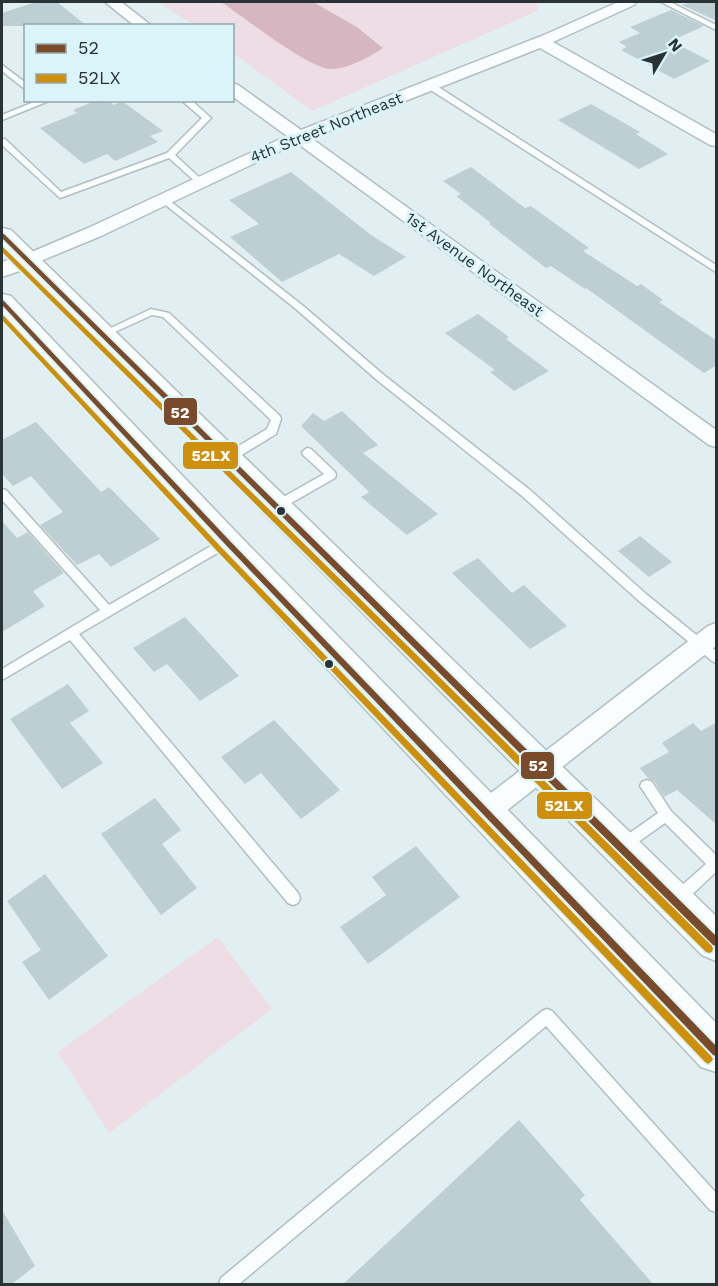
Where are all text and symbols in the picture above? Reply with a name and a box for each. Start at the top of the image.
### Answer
legend [24,24,234,102]
north arrow [634,24,694,84]
text: N [664,34,686,55]
text: 52 [78,37,99,58]
text: 52LX [78,67,121,88]
street label: 4th Street Northeast [247,88,405,167]
street label: 1st Avenue Northeast [402,208,547,321]
line badge: 52 [163,397,198,426]
text: 52 [171,403,189,422]
line badge: 52LX [182,441,239,470]
text: 52LX [191,446,231,465]
unlabelled marker [275,505,287,517]
unlabelled marker [323,658,335,670]
line badge: 52 [520,751,555,780]
text: 52 [529,756,547,775]
line badge: 52LX [536,791,593,820]
text: 52LX [544,796,584,815]

